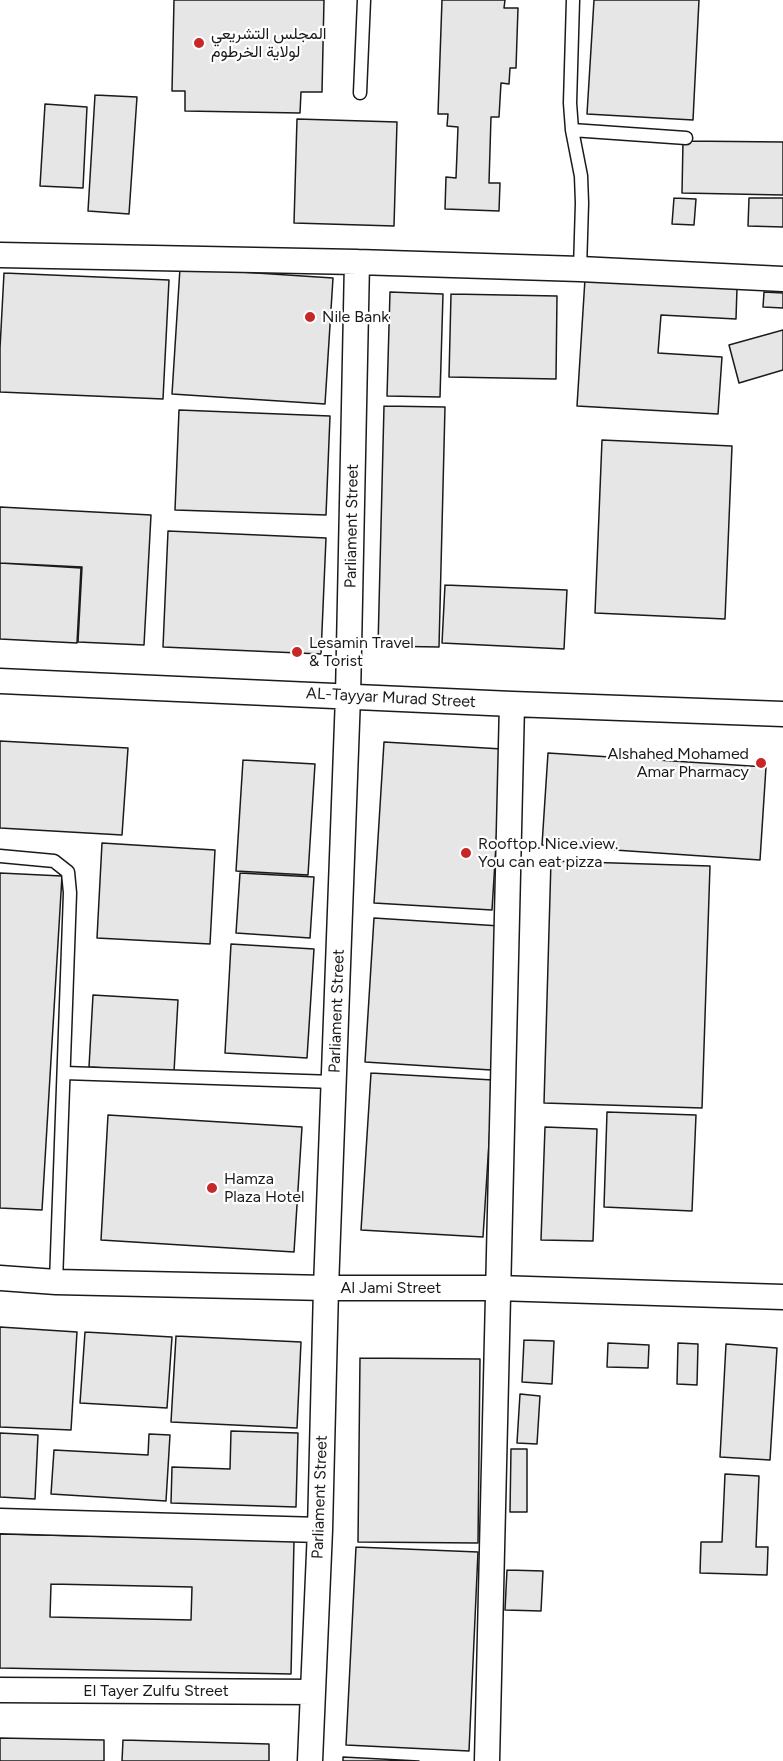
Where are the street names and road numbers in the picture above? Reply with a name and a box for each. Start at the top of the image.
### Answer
street label: Parliament Street [341,464,363,588]
street label: AL-Tayyar Murad Street [306,684,476,712]
street label: Parliament Street [325,949,349,1073]
street label: Al Jami Street [341,1278,441,1298]
street label: Parliament Street [308,1435,332,1559]
street label: El Tayer Zulfu Street [83,1681,229,1701]

